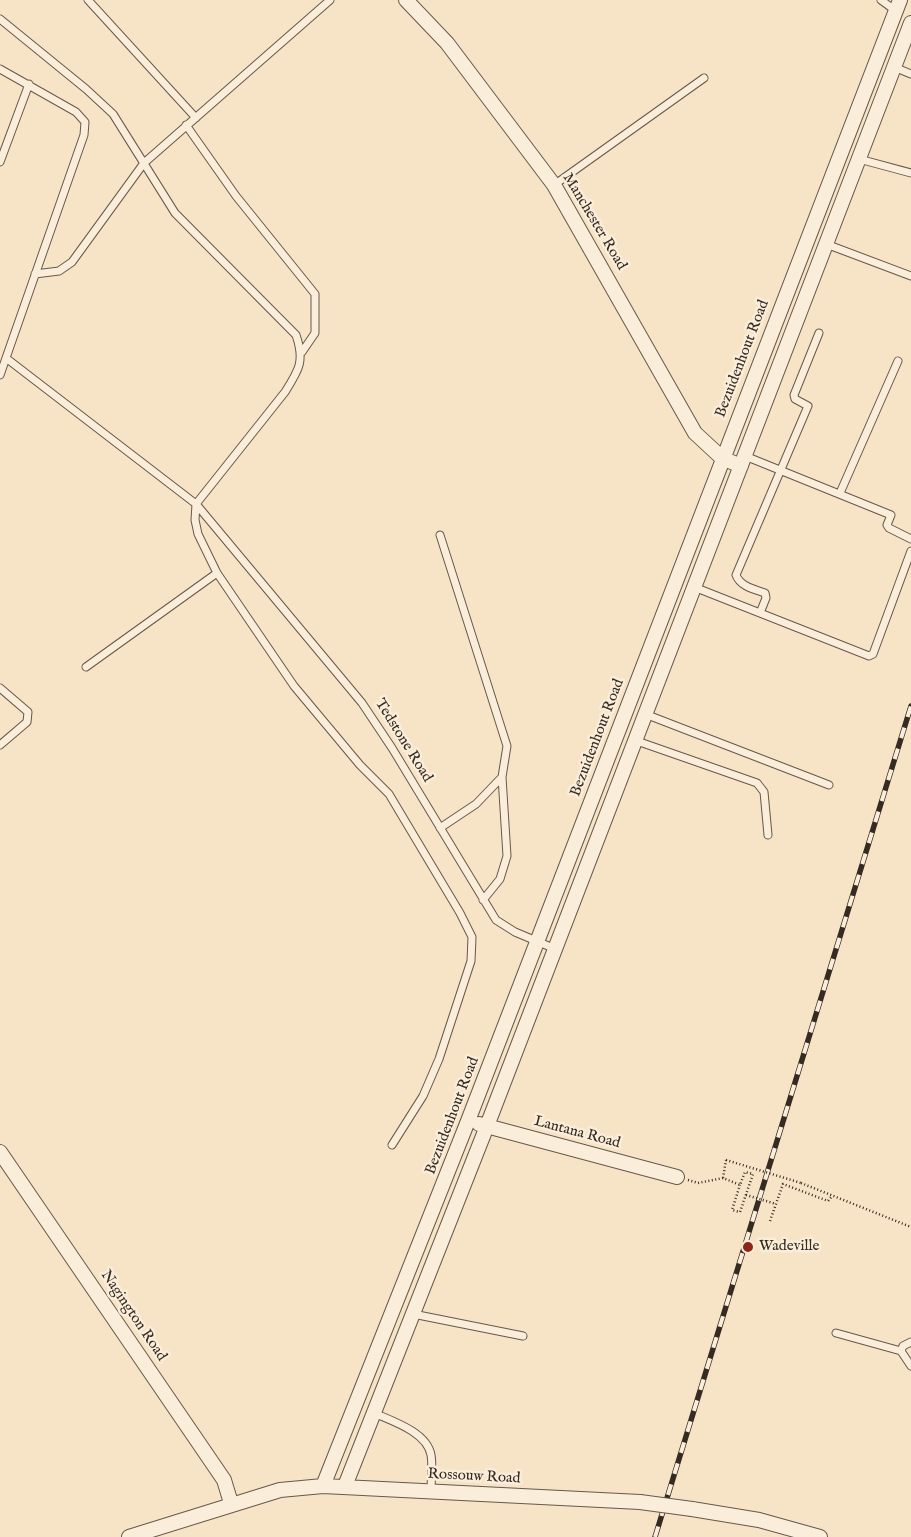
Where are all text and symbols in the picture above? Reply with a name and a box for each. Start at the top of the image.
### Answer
street label: Manchester Road [558,170,630,274]
street label: Bezuidenhout Road [712,298,774,420]
street label: Bezuidenhout Road [567,677,629,799]
street label: Tedstone Road [370,696,436,786]
street label: Bezuidenhout Road [422,1055,484,1177]
street label: Lantana Road [532,1113,622,1153]
place label: Wadeville [759,1238,819,1256]
marker: Wadeville [741,1240,755,1254]
street label: Nagington Road [96,1267,170,1365]
street label: Rossouw Road [427,1466,521,1488]

